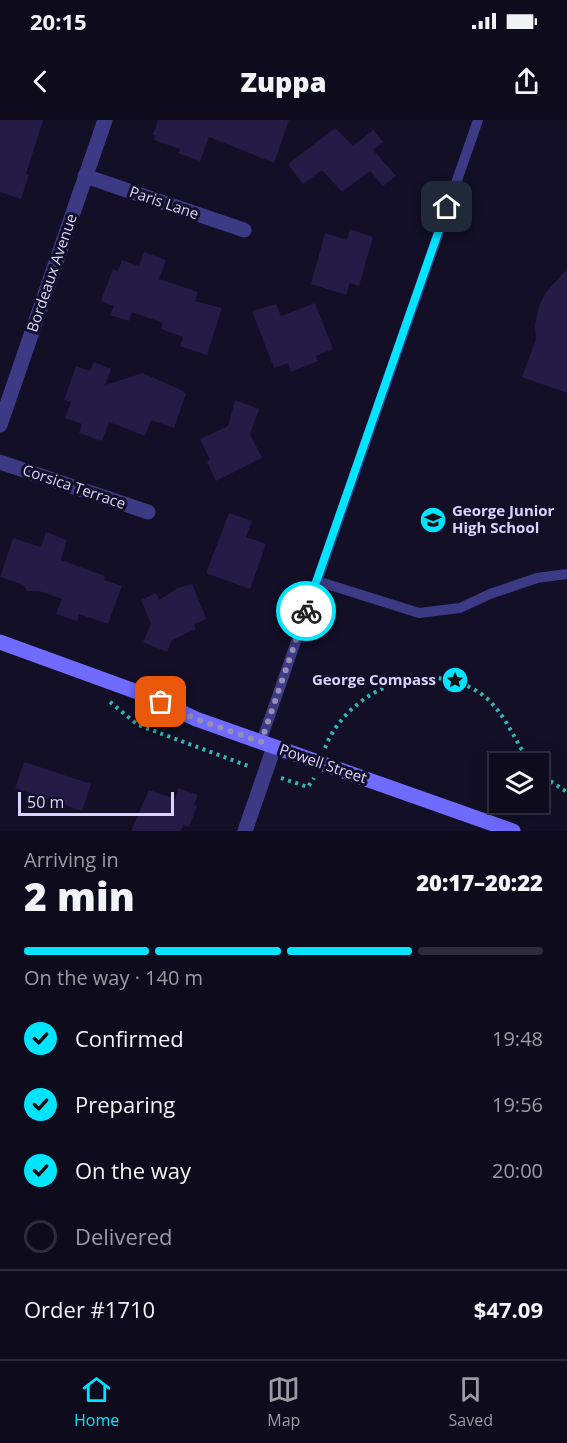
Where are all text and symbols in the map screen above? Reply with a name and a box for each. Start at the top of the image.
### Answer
text: 20:15 [30,6,87,36]
text: Zuppa [240,63,327,100]
icon: back [24,65,57,98]
icon: share [510,65,543,98]
street label: Paris Lane [127,181,202,223]
pin [421,181,472,232]
icon: home [430,190,463,223]
street label: Bordeaux Avenue [21,211,81,335]
street label: Corsica Terrace [20,459,129,513]
place label: George Junior High School [452,500,555,537]
school or university icon: George Junior High School [418,505,448,535]
courier [276,581,336,641]
icon: bike [290,595,323,628]
place icon: George Compass [440,665,470,695]
place label: George Compass [312,669,436,689]
pin [135,676,186,727]
icon: bag [144,685,177,718]
street label: Powell Street [277,739,370,787]
map controls [489,753,549,813]
button: layers [489,753,549,813]
scale bar [18,789,174,816]
text: 50 m [27,791,64,813]
text: Arriving in [24,846,119,873]
text: 20:17–20:22 [416,867,543,897]
text: 2 min [24,869,135,922]
text: On the way · 140 m [24,964,203,991]
icon: check [24,1022,57,1055]
text: Confirmed [75,1023,184,1053]
text: 19:48 [492,1025,543,1052]
icon: check [24,1088,57,1121]
text: Preparing [75,1089,175,1119]
text: 19:56 [492,1091,543,1118]
icon: check [24,1154,57,1187]
text: On the way [75,1155,191,1185]
text: 20:00 [492,1157,543,1184]
text: Delivered [75,1221,173,1251]
text: Order #1710 [24,1294,155,1324]
text: $47.09 [474,1294,543,1324]
tab: Home [74,1373,119,1431]
tab: Map [267,1373,300,1431]
tab: Saved [448,1373,493,1431]

